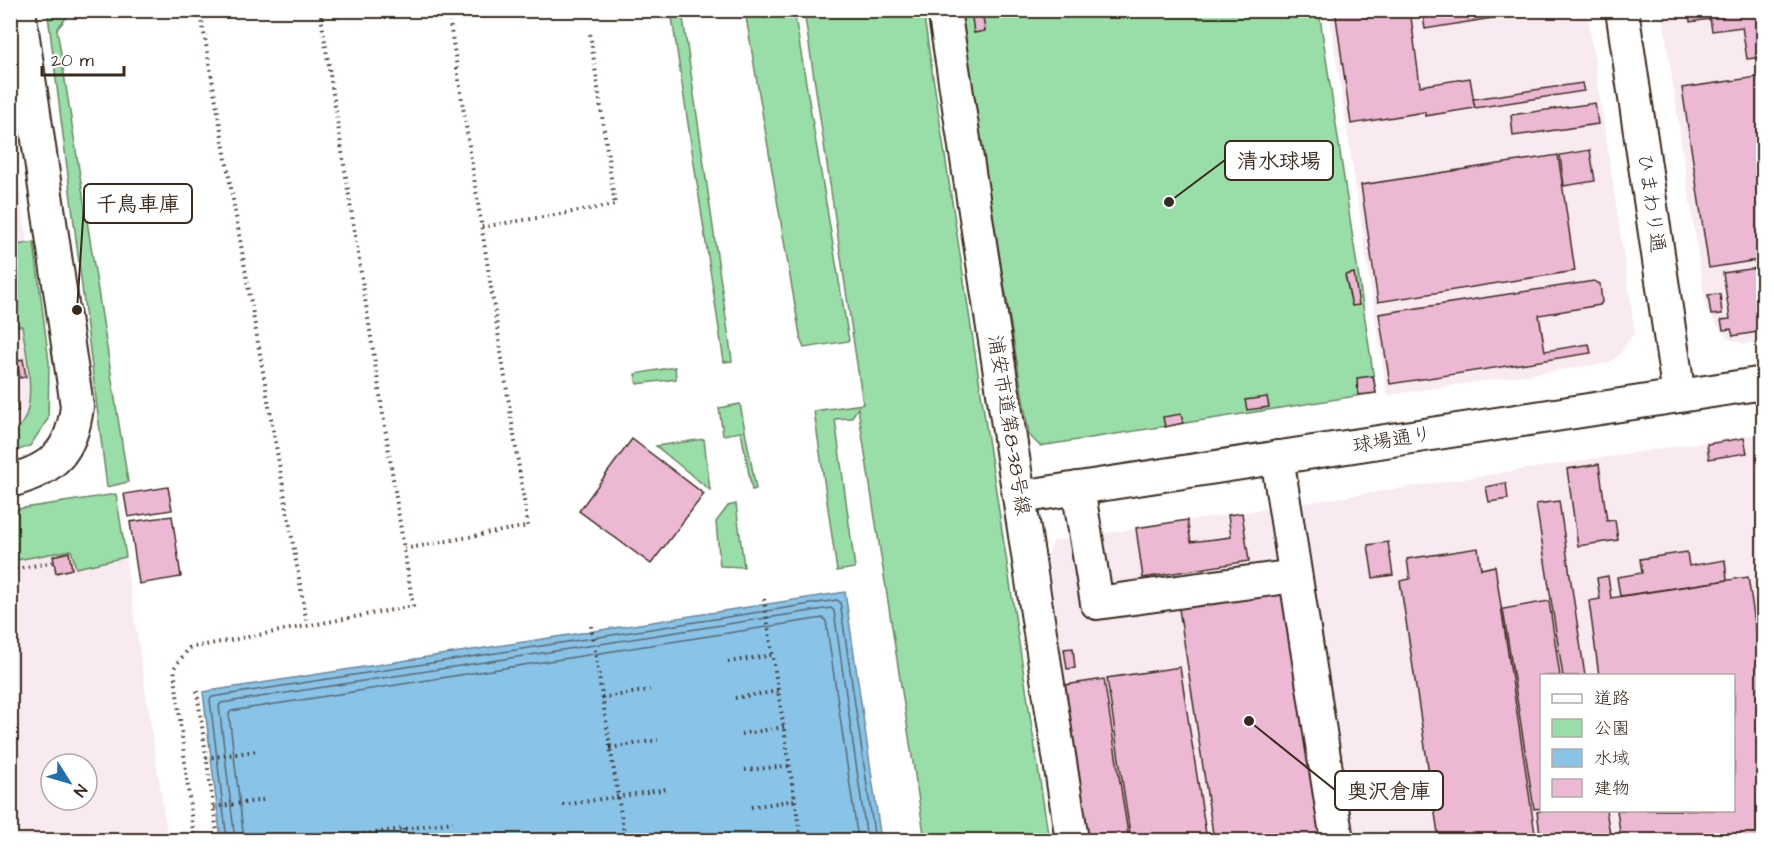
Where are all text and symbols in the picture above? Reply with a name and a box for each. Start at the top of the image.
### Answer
scale bar [42,39,124,77]
text: 20 m [51,48,94,73]
callout: 清水球場 [1225,141,1333,180]
text: 清水球場 [1237,147,1321,176]
street label: ひまわり通 [1630,152,1672,254]
callout: 千鳥車庫 [84,184,192,223]
text: 千鳥車庫 [96,190,180,219]
street label: 浦安市道第8-38号線 [981,333,1037,517]
street label: 球場通り [1350,420,1434,460]
legend [1540,674,1735,812]
text: 道路 [1594,686,1630,711]
text: 公園 [1594,716,1630,741]
text: 水域 [1594,746,1630,771]
north arrow [39,752,99,812]
callout: 奥沢倉庫 [1335,771,1443,810]
text: 建物 [1594,776,1630,801]
text: 奥沢倉庫 [1347,777,1431,806]
text: N [68,780,92,801]

